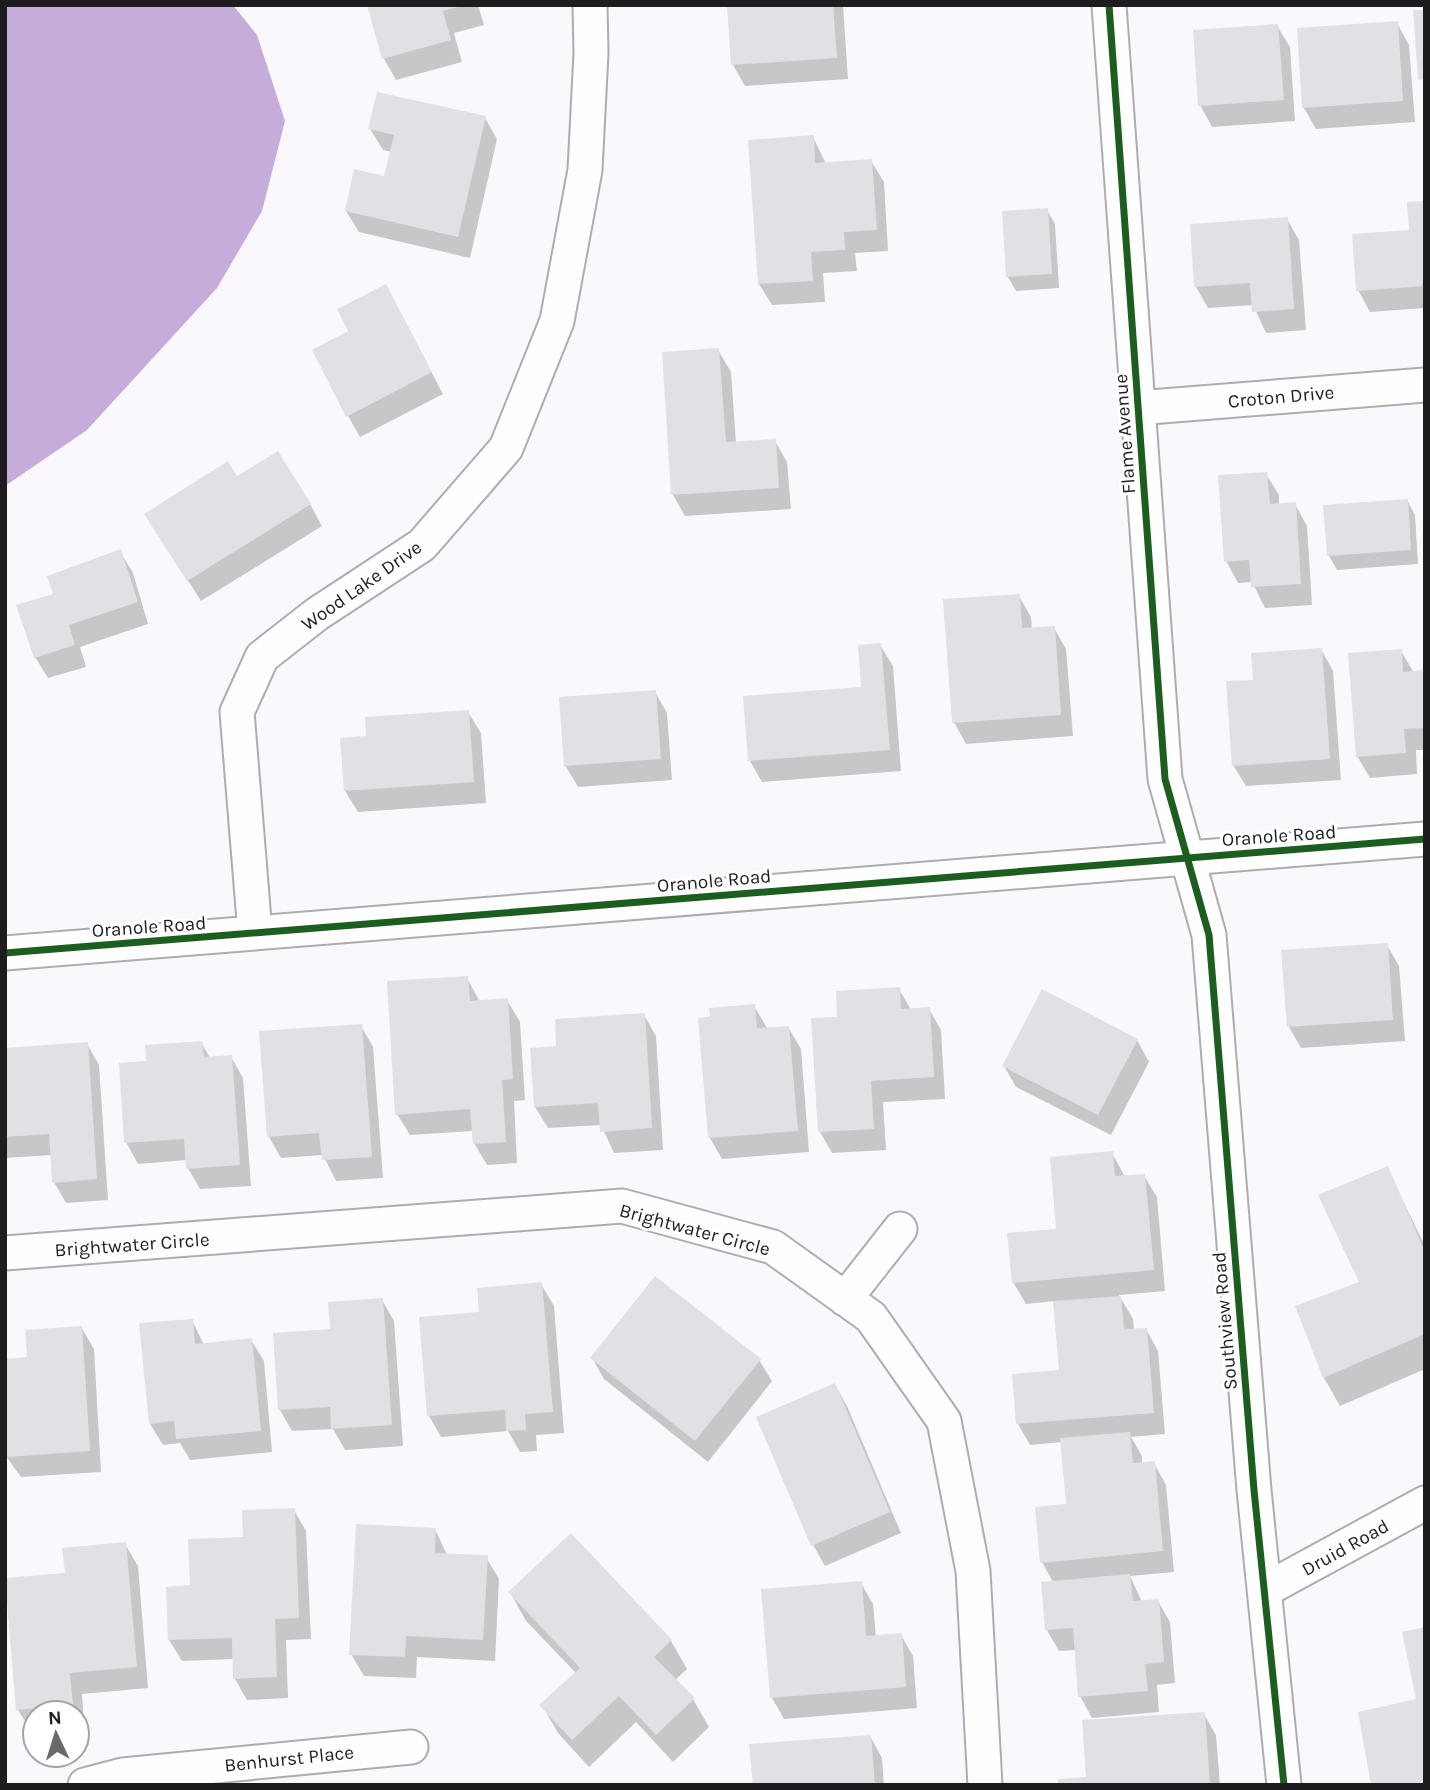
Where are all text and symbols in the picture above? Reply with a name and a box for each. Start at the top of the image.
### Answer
street label: Flame Avenue [1110,373,1140,495]
street label: Croton Drive [1227,381,1335,413]
street label: Wood Lake Drive [297,536,426,635]
street label: Oranole Road [1221,821,1337,851]
street label: Oranole Road [656,865,772,897]
street label: Oranole Road [91,912,207,942]
street label: Brightwater Circle [617,1199,773,1261]
street label: Brightwater Circle [54,1229,210,1261]
street label: Southview Road [1208,1251,1242,1391]
street label: Druid Road [1298,1515,1393,1581]
north arrow [21,1699,91,1769]
text: N [47,1707,62,1729]
street label: Benhurst Place [223,1741,355,1777]

